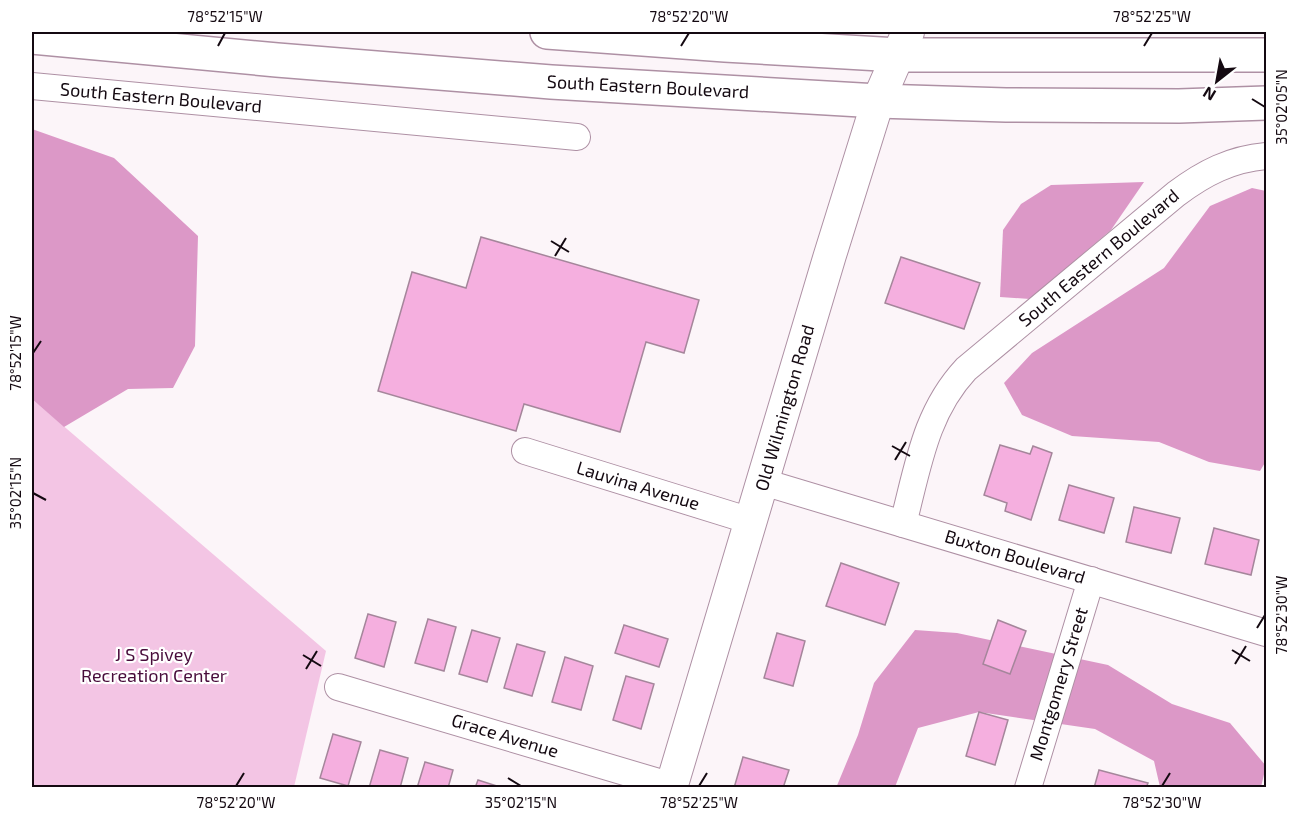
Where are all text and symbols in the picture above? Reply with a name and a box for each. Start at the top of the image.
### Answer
text: 78°52'15"W [187,7,263,25]
text: 78°52'20"W [650,7,728,25]
text: 78°52'25"W [1113,7,1191,25]
north arrow [1187,51,1247,111]
text: 35°02'05"N [1272,69,1290,145]
street label: South Eastern Boulevard [546,70,750,102]
street label: South Eastern Boulevard [59,77,263,117]
text: N [1199,83,1219,105]
street label: South Eastern Boulevard [1014,184,1183,331]
text: 78°52'15"W [6,315,24,391]
street label: Old Wilmington Road [750,322,818,493]
street label: Lauvina Avenue [574,456,703,514]
text: 35°02'15"N [6,457,24,529]
street label: Buxton Boulevard [942,524,1088,588]
text: 78°52'30"W [1272,576,1290,654]
street label: Montgomery Street [1024,604,1092,763]
park label: J S Spivey Recreation Center [81,643,227,686]
street label: Grace Avenue [449,708,561,762]
text: 78°52'20"W [197,793,275,811]
text: 35°02'15"N [485,793,557,811]
text: 78°52'25"W [660,793,738,811]
text: 78°52'30"W [1123,793,1201,811]

